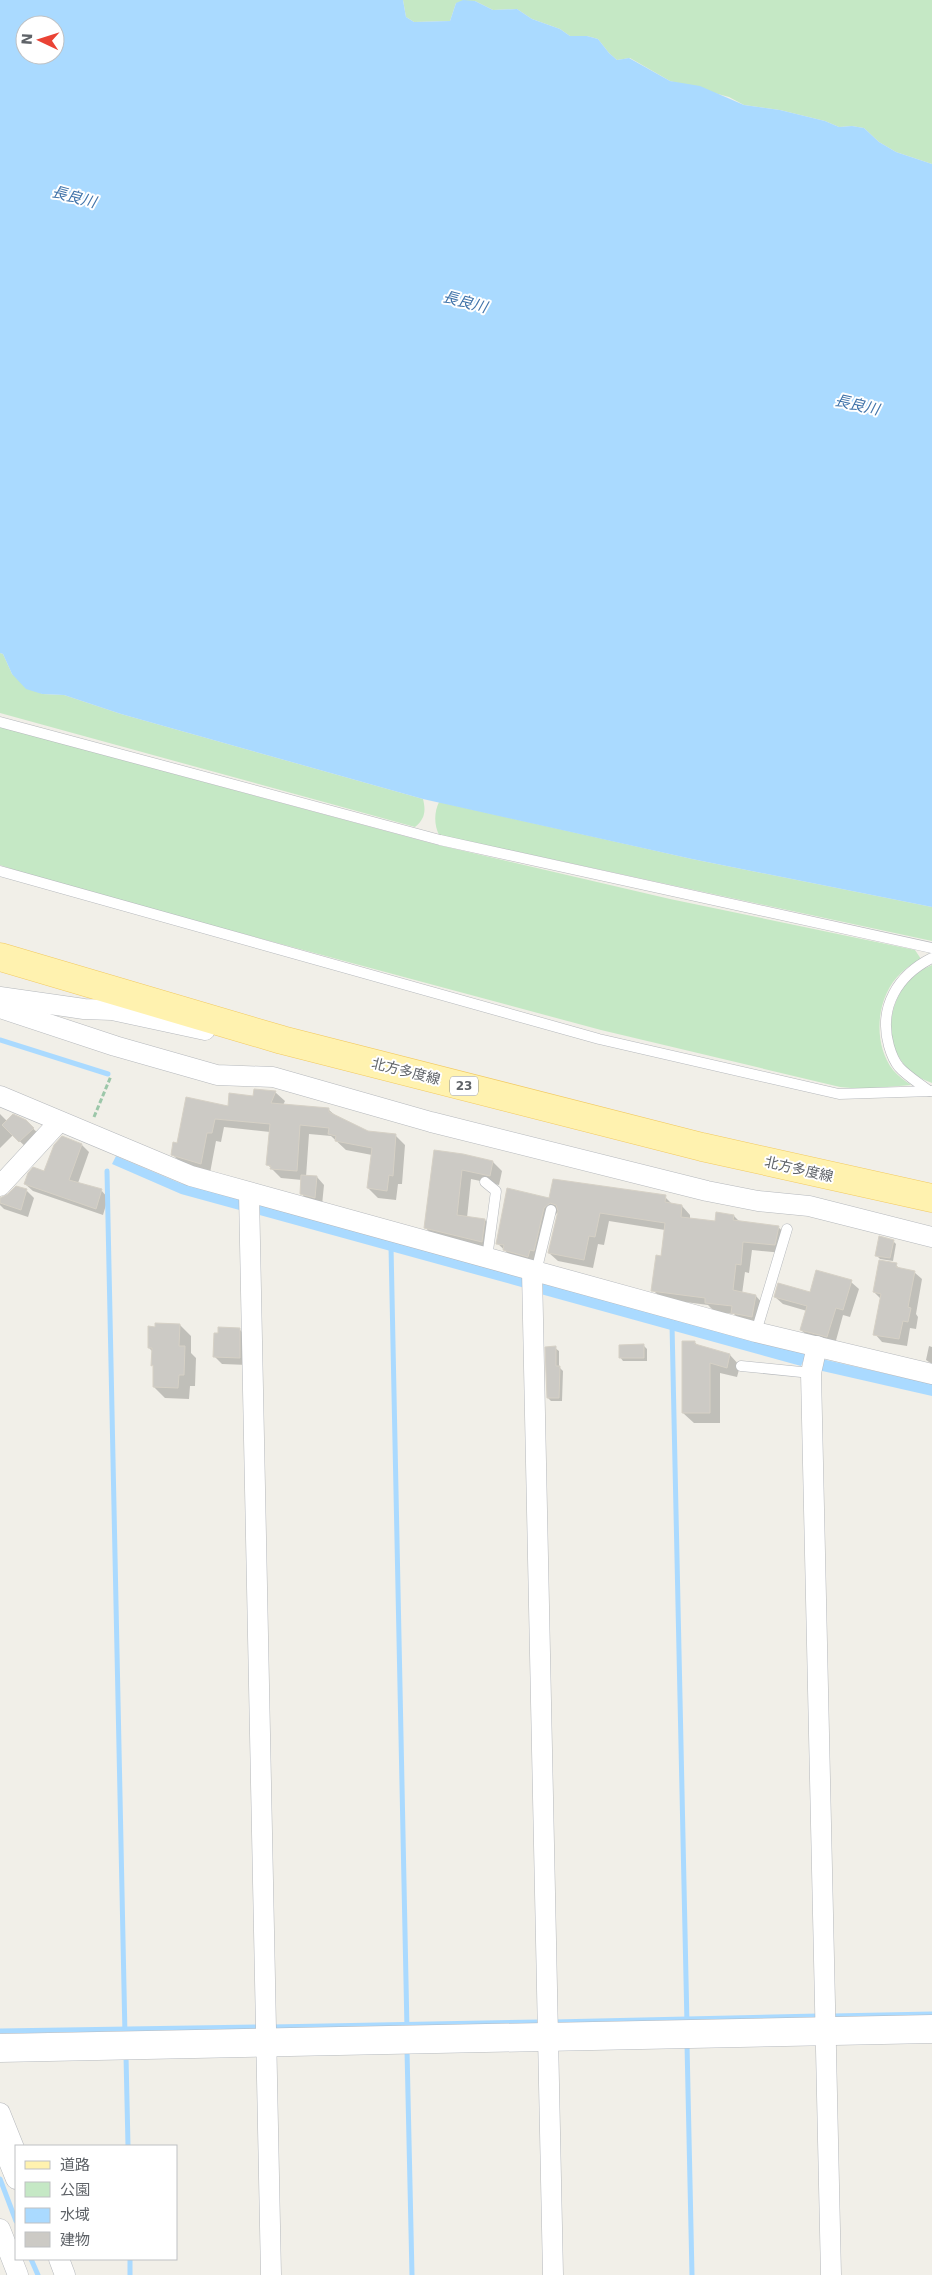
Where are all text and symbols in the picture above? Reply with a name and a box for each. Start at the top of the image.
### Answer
north arrow [15,15,65,65]
text: N [19,33,35,45]
water label: 長良川 [50,182,100,212]
water label: 長良川 [441,287,491,317]
water label: 長良川 [833,391,883,419]
street label: 北方多度線 [370,1055,442,1087]
road number: 23 [450,1076,478,1096]
street label: 北方多度線 [763,1153,835,1185]
legend [15,2145,178,2260]
text: 道路 [60,2156,90,2174]
text: 公園 [60,2181,90,2199]
text: 水域 [60,2206,90,2224]
text: 建物 [60,2231,90,2249]

